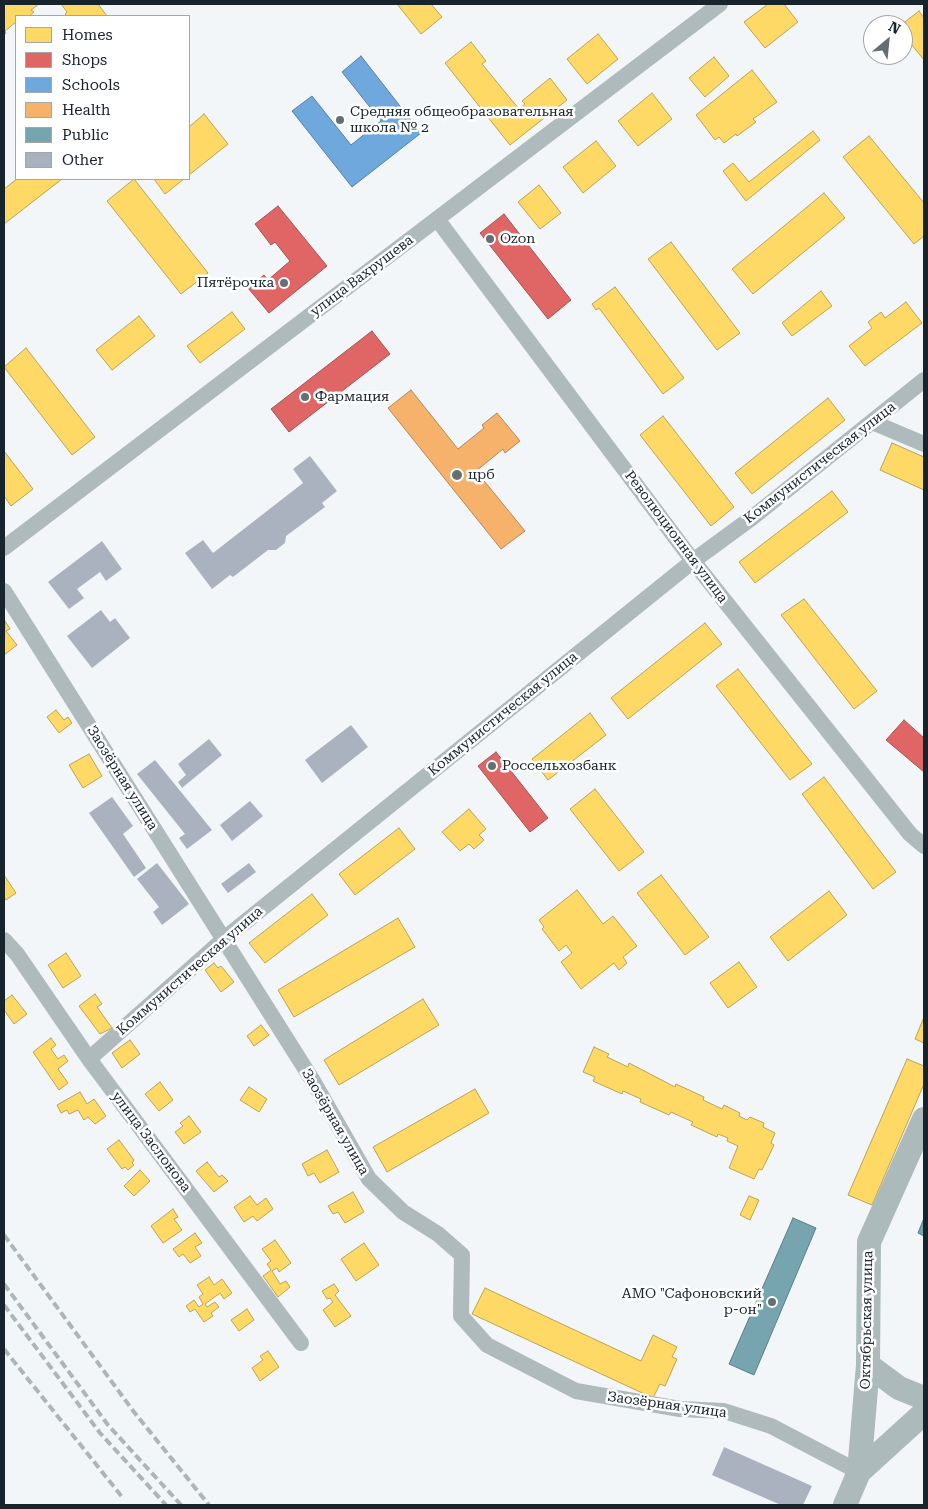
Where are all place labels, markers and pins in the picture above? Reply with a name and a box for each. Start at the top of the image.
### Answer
place label: Средняя общеобразовательная школа № 2 [350,104,574,136]
marker: Средняя общеобразовательная школа № 2 [334,114,346,126]
place label: Ozon [500,231,535,247]
marker: Ozon [484,233,496,245]
place label: Пятёрочка [197,275,274,291]
marker: Пятёрочка [278,277,290,289]
place label: Фармация [315,389,389,405]
marker: Фармация [299,391,311,403]
place label: црб [468,467,495,483]
marker: црб [450,468,464,482]
place label: Россельхозбанк [502,758,617,774]
marker: Россельхозбанк [486,760,498,772]
place label: АМО "Сафоновский р-он" [622,1286,762,1318]
marker: АМО "Сафоновский р-он" [766,1296,778,1308]

